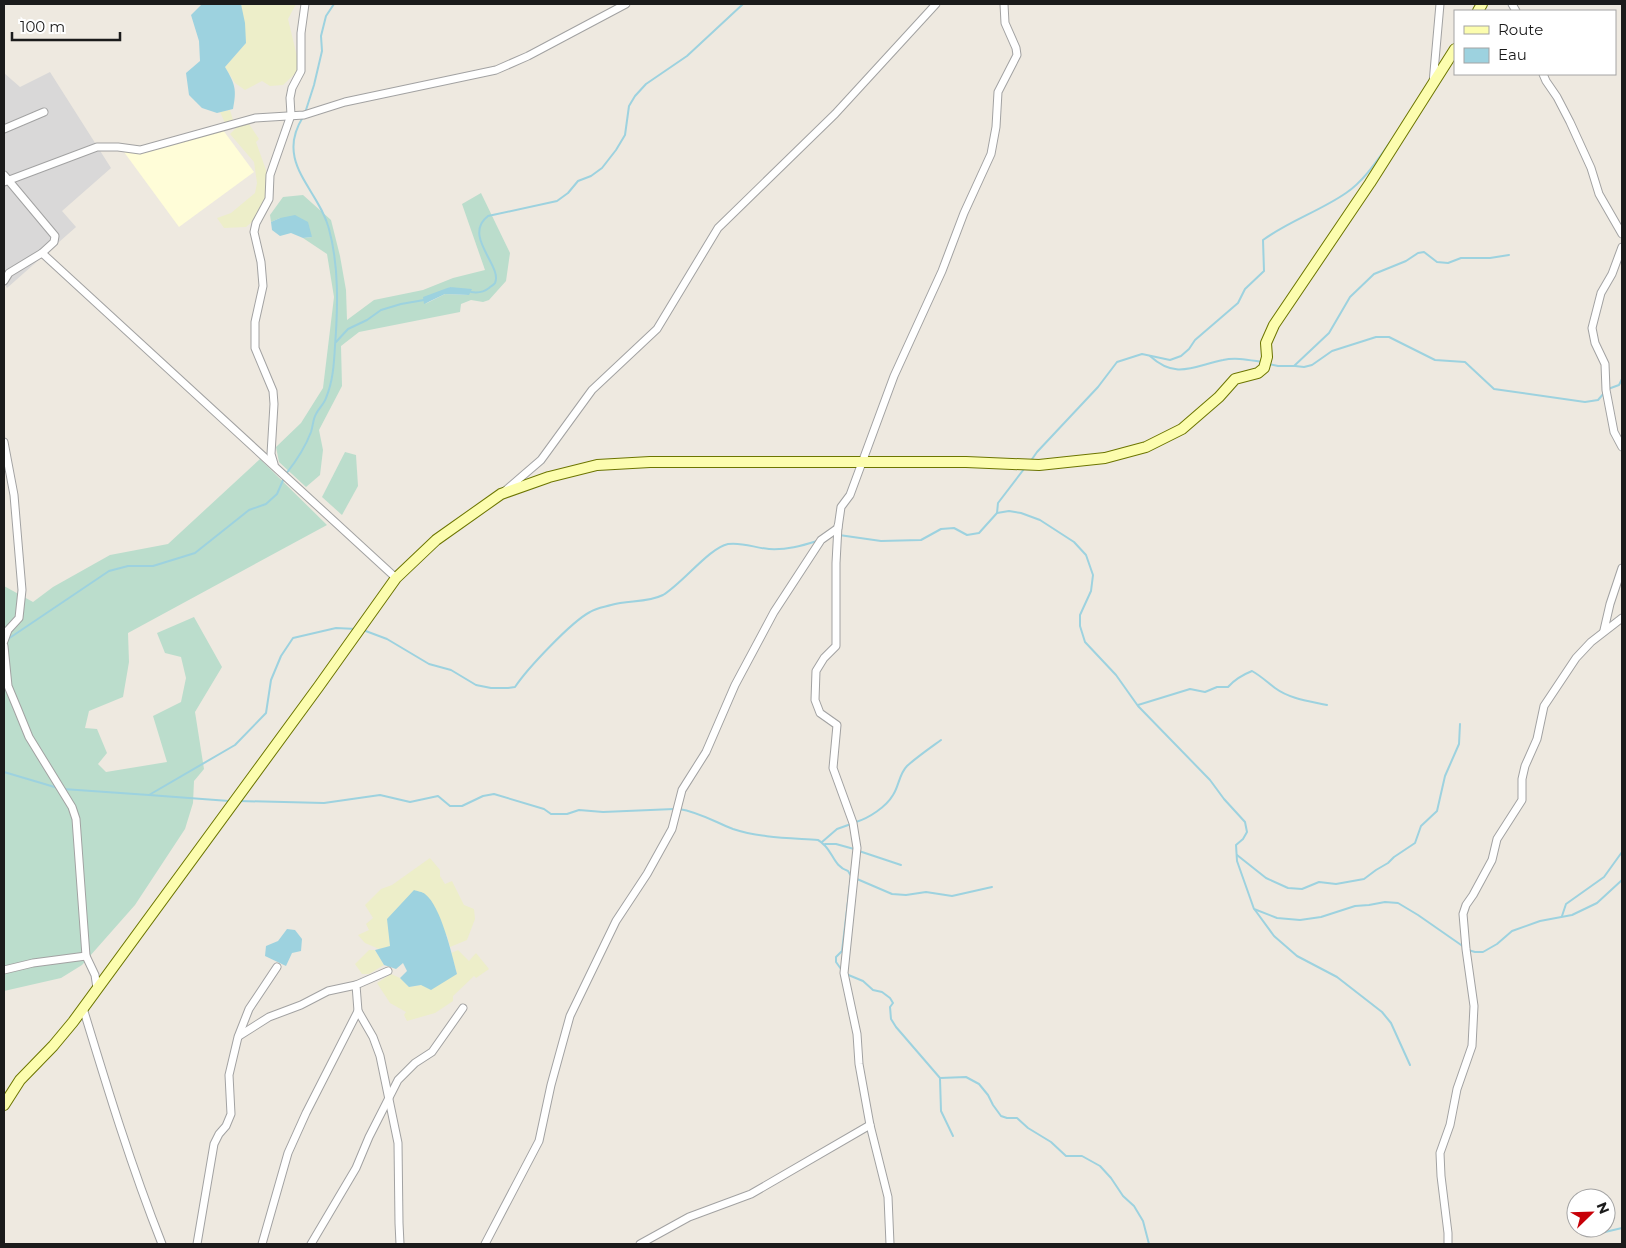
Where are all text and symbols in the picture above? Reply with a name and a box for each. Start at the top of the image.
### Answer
scale bar [12,10,120,42]
legend [1454,10,1616,75]
text: 100 m [20,17,65,36]
text: Route [1498,20,1543,39]
text: Eau [1498,45,1527,64]
north arrow [1566,1188,1616,1238]
text: N [1592,1199,1613,1217]

